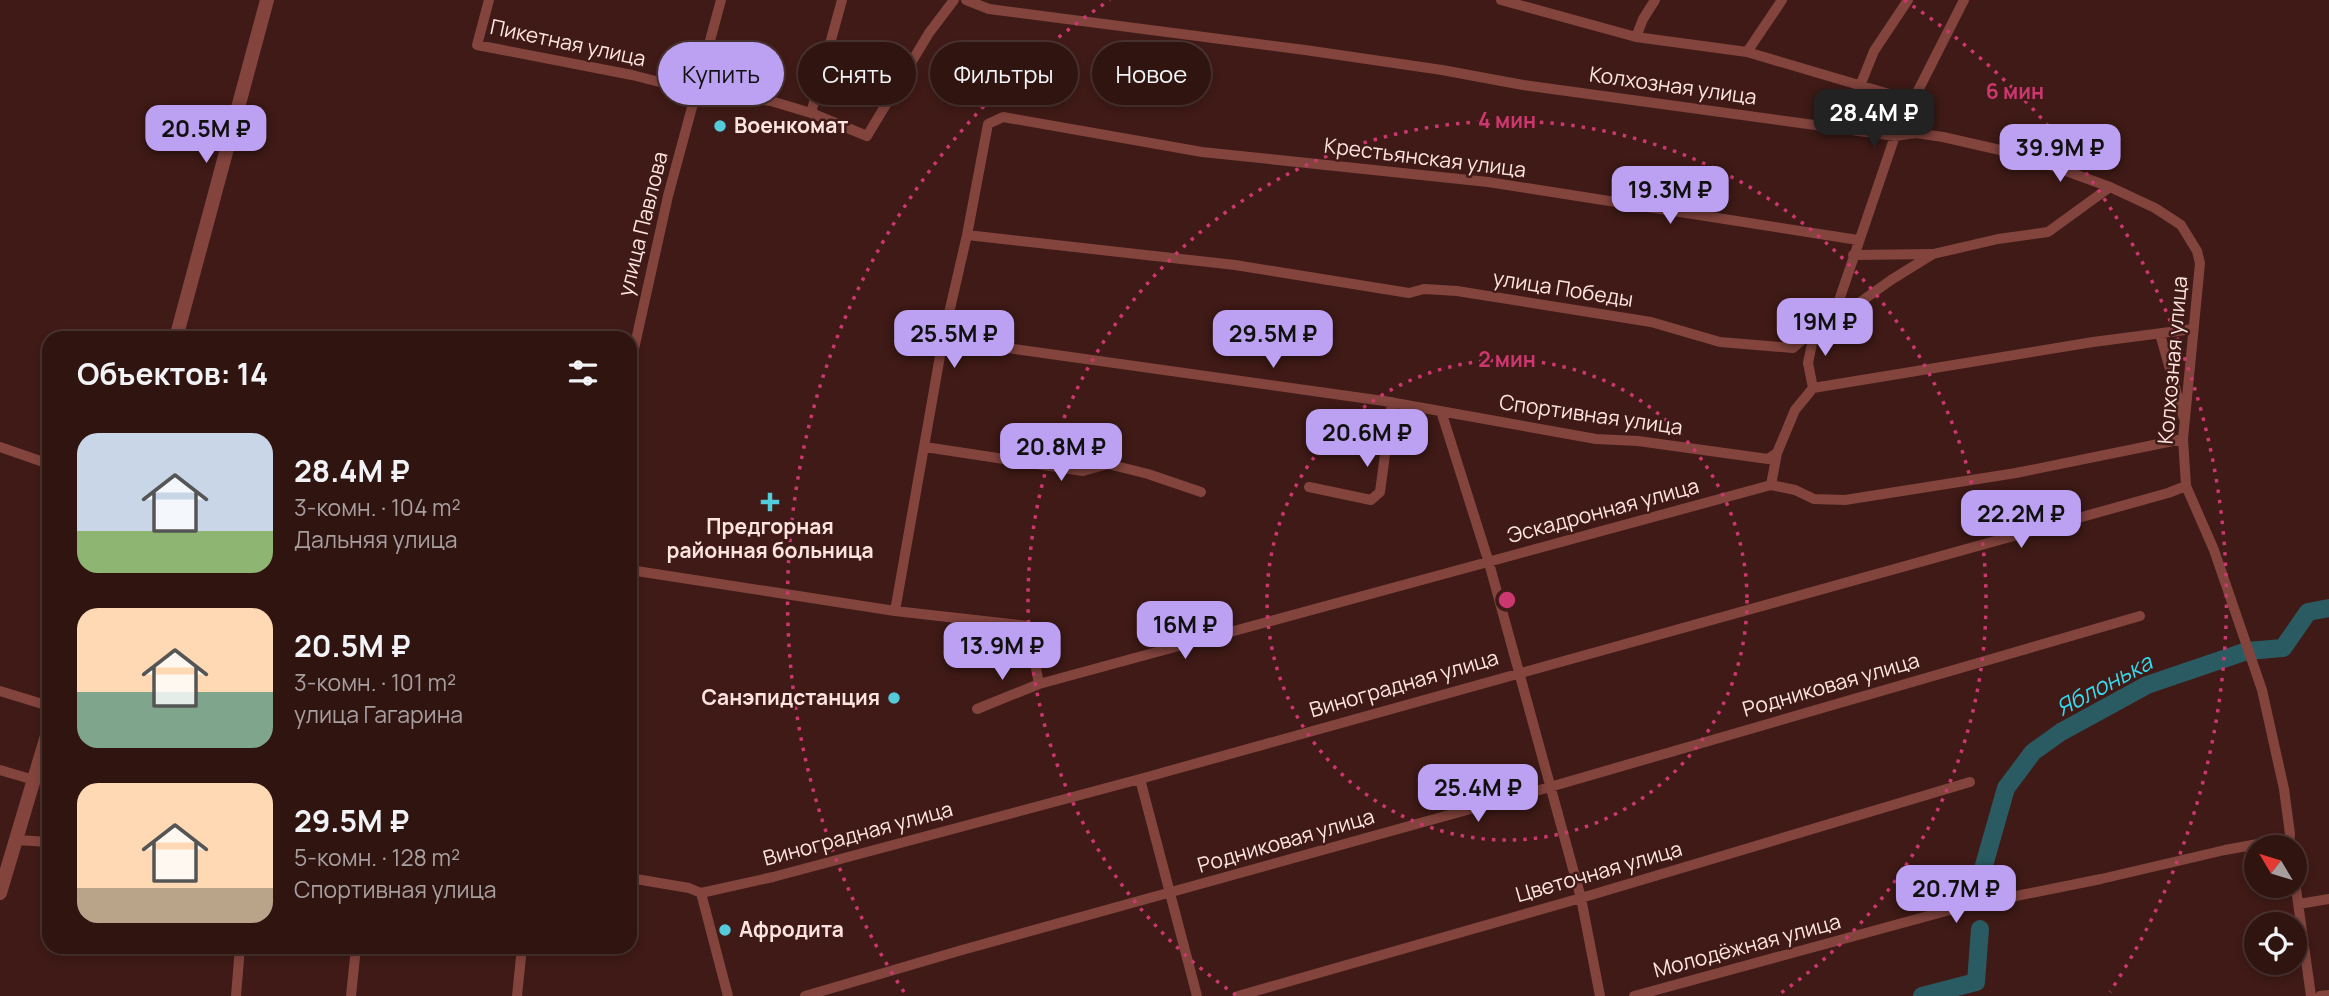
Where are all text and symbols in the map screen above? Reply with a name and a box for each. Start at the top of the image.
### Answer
street label: Пикетная улица [488,12,649,72]
chip: Купить [658,42,784,105]
chip: Снять [798,42,916,105]
chip: Фильтры [930,42,1078,105]
chip: Новое [1092,42,1211,105]
street label: Колхозная улица [1588,59,1759,111]
text: 6 мин [1986,77,2044,105]
pin: 28.4M ₽ [1809,90,1939,149]
text: 28.4M ₽ [1830,96,1918,128]
pin: 20.5M ₽ [141,106,271,165]
text: 4 мин [1478,106,1536,134]
place label: Военкомат [734,111,848,139]
text: 20.5M ₽ [161,112,251,144]
marker: Военкомат [712,118,728,134]
pin: 39.9M ₽ [1995,124,2125,184]
street label: Крестьянская улица [1323,131,1528,183]
text: 39.9M ₽ [2016,131,2104,163]
street label: улица Павлова [610,148,674,299]
pin: 19.3M ₽ [1605,166,1735,226]
text: 19.3M ₽ [1628,173,1712,205]
street label: улица Победы [1491,263,1635,313]
street label: Колхозная улица [2151,275,2193,445]
pin: 19M ₽ [1776,298,1874,358]
text: 19M ₽ [1793,305,1857,337]
pin: 25.5M ₽ [889,310,1019,370]
pin: 29.5M ₽ [1208,310,1338,370]
text: 25.5M ₽ [910,317,998,349]
text: 29.5M ₽ [1229,317,1317,349]
text: 2 мин [1478,345,1536,373]
text: Объектов: 14 [77,353,268,394]
icon: filters [564,354,602,392]
street label: Спортивная улица [1498,387,1685,441]
pin: 20.6M ₽ [1302,410,1432,469]
text: 20.6M ₽ [1322,416,1412,448]
pin: 20.8M ₽ [996,424,1126,483]
text: 20.8M ₽ [1016,430,1106,462]
text: 28.4M ₽ [294,450,410,491]
icon: home [133,461,217,545]
street label: Эскадронная улица [1504,471,1702,549]
pin: 22.2M ₽ [1956,490,2086,550]
text: 3-комн. · 104 m² [294,491,461,523]
marker: Предгорная районная больница [760,492,780,512]
text: 22.2M ₽ [1977,497,2065,529]
place label: Предгорная районная больница [667,512,874,564]
text: Дальняя улица [294,523,458,555]
centre of rings [1495,588,1519,612]
pin: 16M ₽ [1136,602,1234,661]
text: 16M ₽ [1153,608,1217,640]
pin: 13.9M ₽ [937,622,1067,682]
text: 20.5M ₽ [294,625,411,666]
text: 13.9M ₽ [960,629,1044,661]
icon: home [133,636,217,720]
street label: Виноградная улица [1306,643,1501,723]
street label: Родниковая улица [1739,645,1922,723]
water label: Яблонька [2050,645,2158,723]
text: 3-комн. · 101 m² [294,666,456,698]
place label: Санэпидстанция [702,683,880,711]
marker: Санэпидстанция [886,690,902,706]
text: улица Гагарина [294,698,463,730]
pin: 25.4M ₽ [1413,764,1543,824]
text: 25.4M ₽ [1434,771,1522,803]
street label: Виноградная улица [760,794,956,872]
text: 29.5M ₽ [294,800,409,841]
street label: Родниковая улица [1194,801,1377,879]
icon: home [133,811,217,895]
street label: Цветочная улица [1512,834,1685,908]
north arrow [2244,835,2306,898]
map controls [2244,835,2307,975]
text: 5-комн. · 128 m² [294,841,460,873]
pin: 20.7M ₽ [1891,866,2021,925]
text: 20.7M ₽ [1912,872,2000,904]
text: Спортивная улица [294,873,496,905]
street label: Молодёжная улица [1650,907,1844,984]
button: locate [2244,912,2307,975]
place label: Афродита [739,915,844,943]
marker: Афродита [717,922,733,938]

